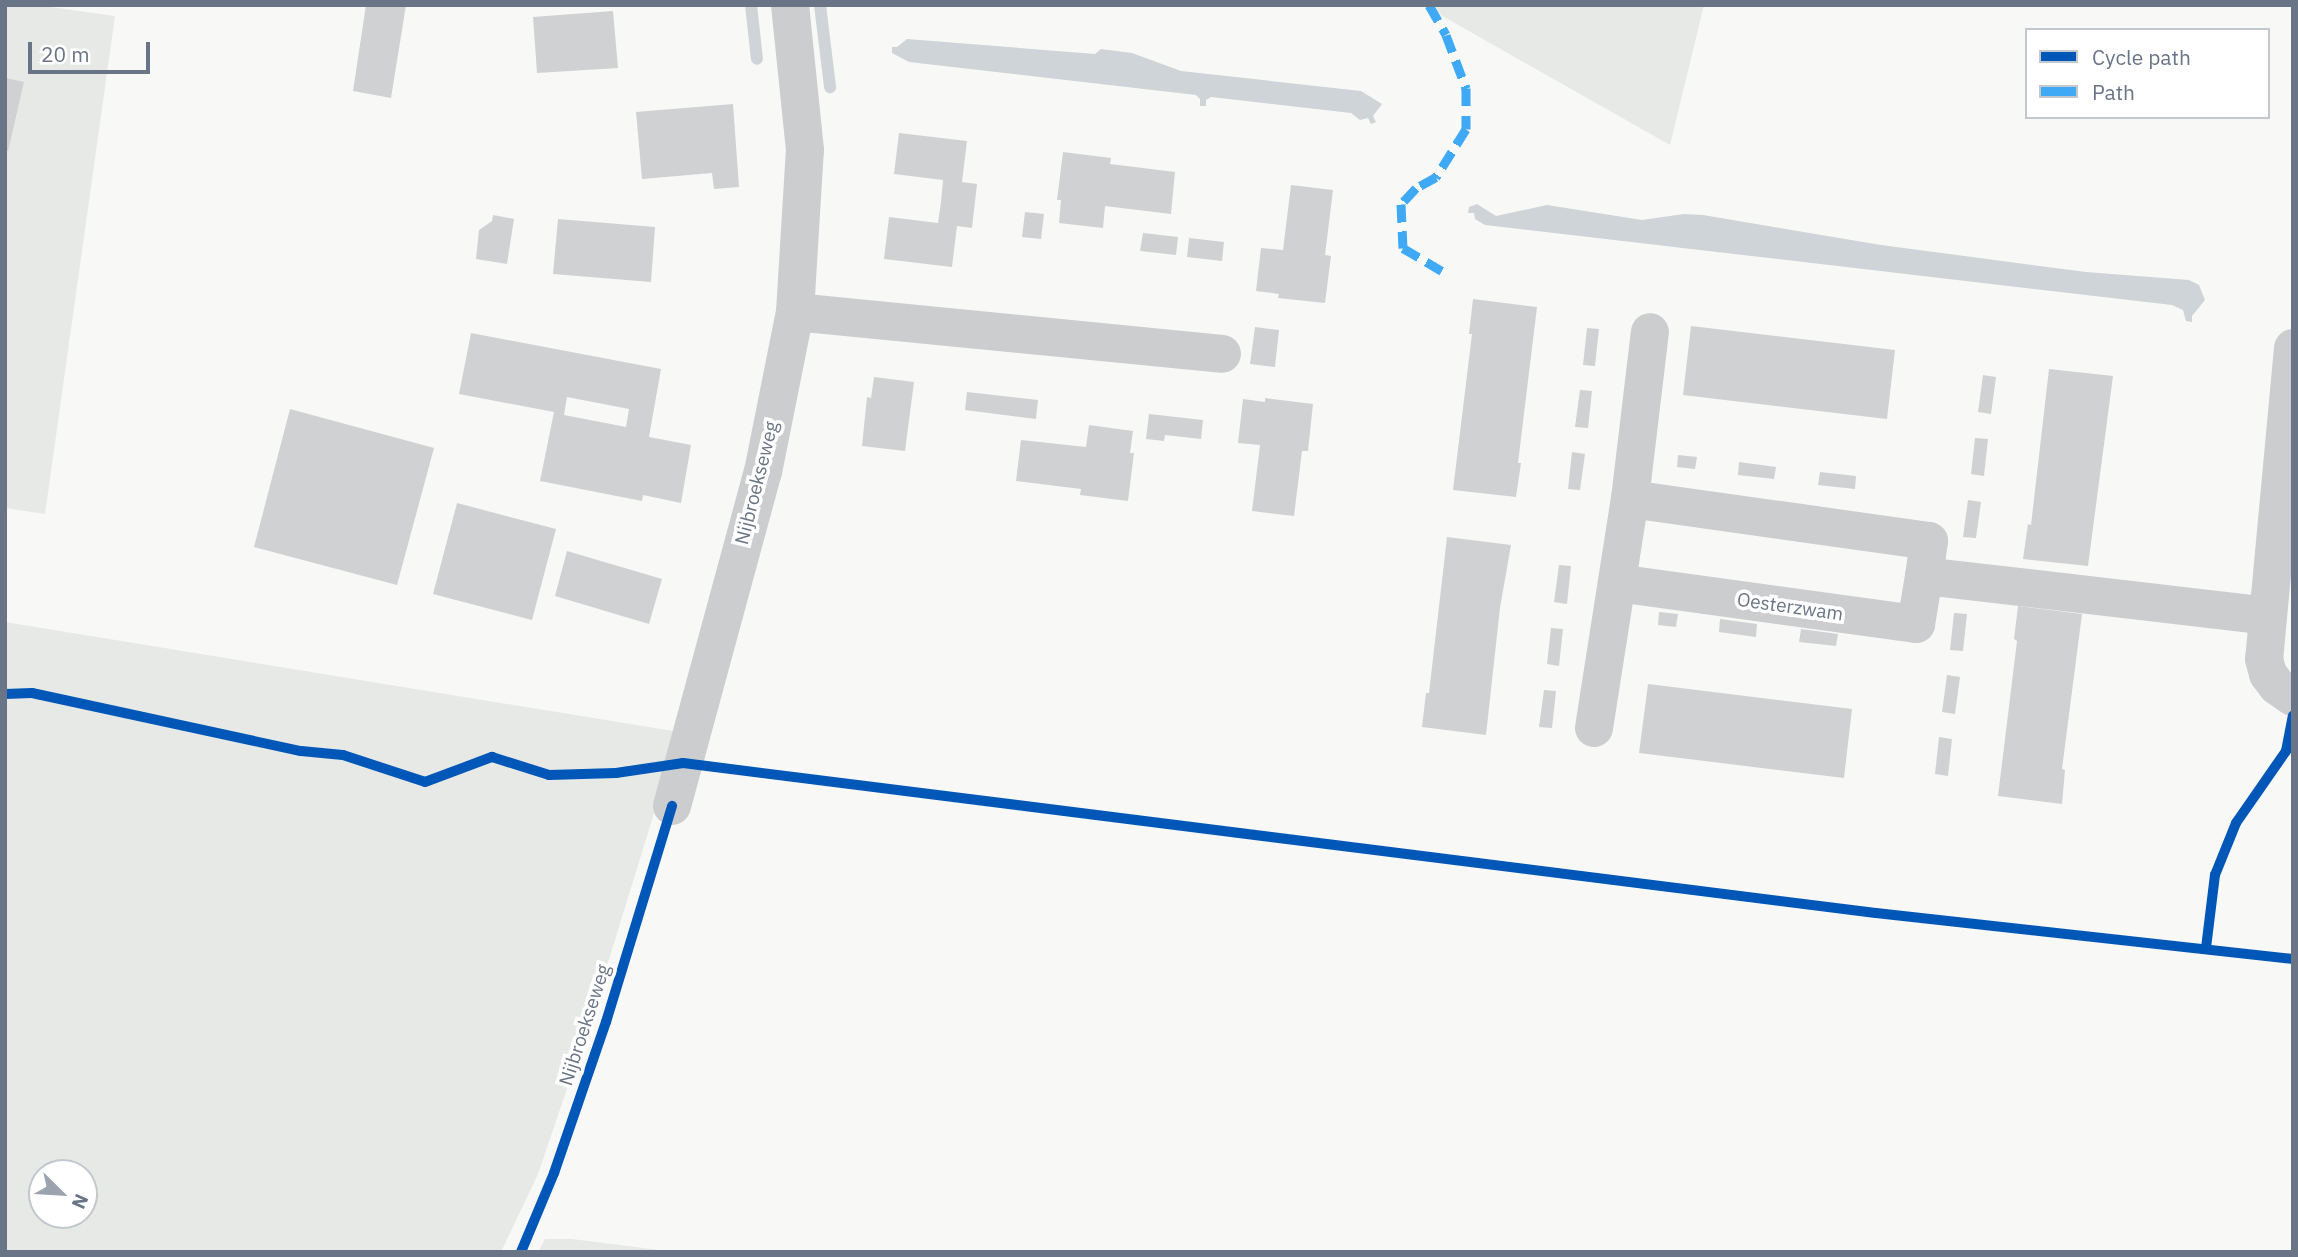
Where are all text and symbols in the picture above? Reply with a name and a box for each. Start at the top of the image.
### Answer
scale bar [32,28,154,72]
legend [2025,28,2270,119]
text: 20 m [41,40,90,68]
text: Cycle path [2092,43,2191,71]
text: Path [2092,78,2135,106]
street label: Nijbroekseweg [731,419,783,547]
street label: Oesterzwam [1735,588,1845,626]
street label: Nijbroekseweg [555,961,615,1089]
north arrow [28,1159,98,1229]
text: N [67,1191,94,1213]

